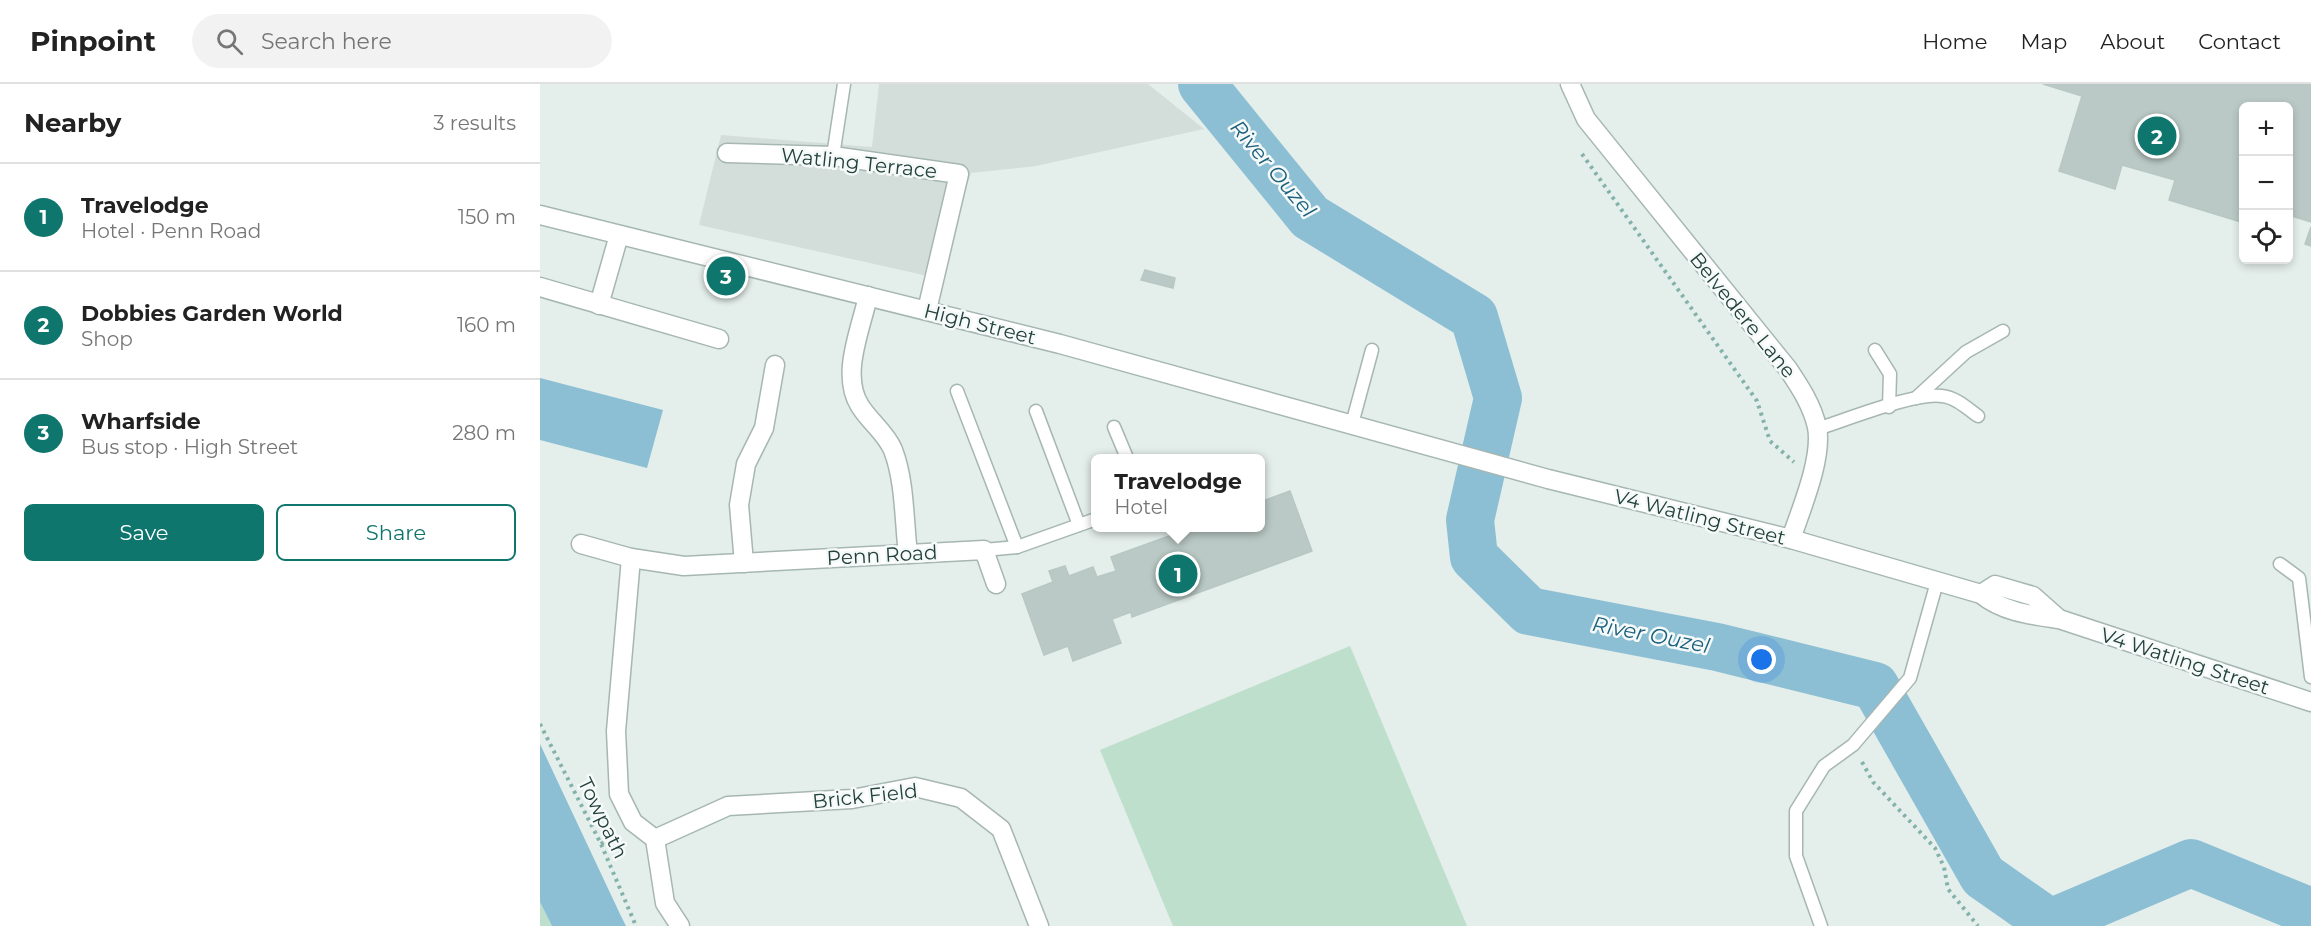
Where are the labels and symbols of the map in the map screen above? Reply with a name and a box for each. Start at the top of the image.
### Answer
pin: 2 [2138,113,2176,158]
water label: River Ouzel [1226,115,1321,223]
street label: Watling Terrace [780,143,938,183]
street label: Belvedere Lane [1685,247,1801,383]
pin: 3 [706,254,746,298]
street label: High Street [922,298,1038,350]
street label: V4 Watling Street [1612,484,1788,550]
street label: Penn Road [826,540,938,570]
pin: 1 [1158,552,1198,596]
water label: River Ouzel [1590,611,1712,658]
street label: V4 Watling Street [2098,622,2272,700]
your location [1747,645,1776,674]
street label: Towpath [573,774,633,862]
street label: Brick Field [811,779,919,813]

